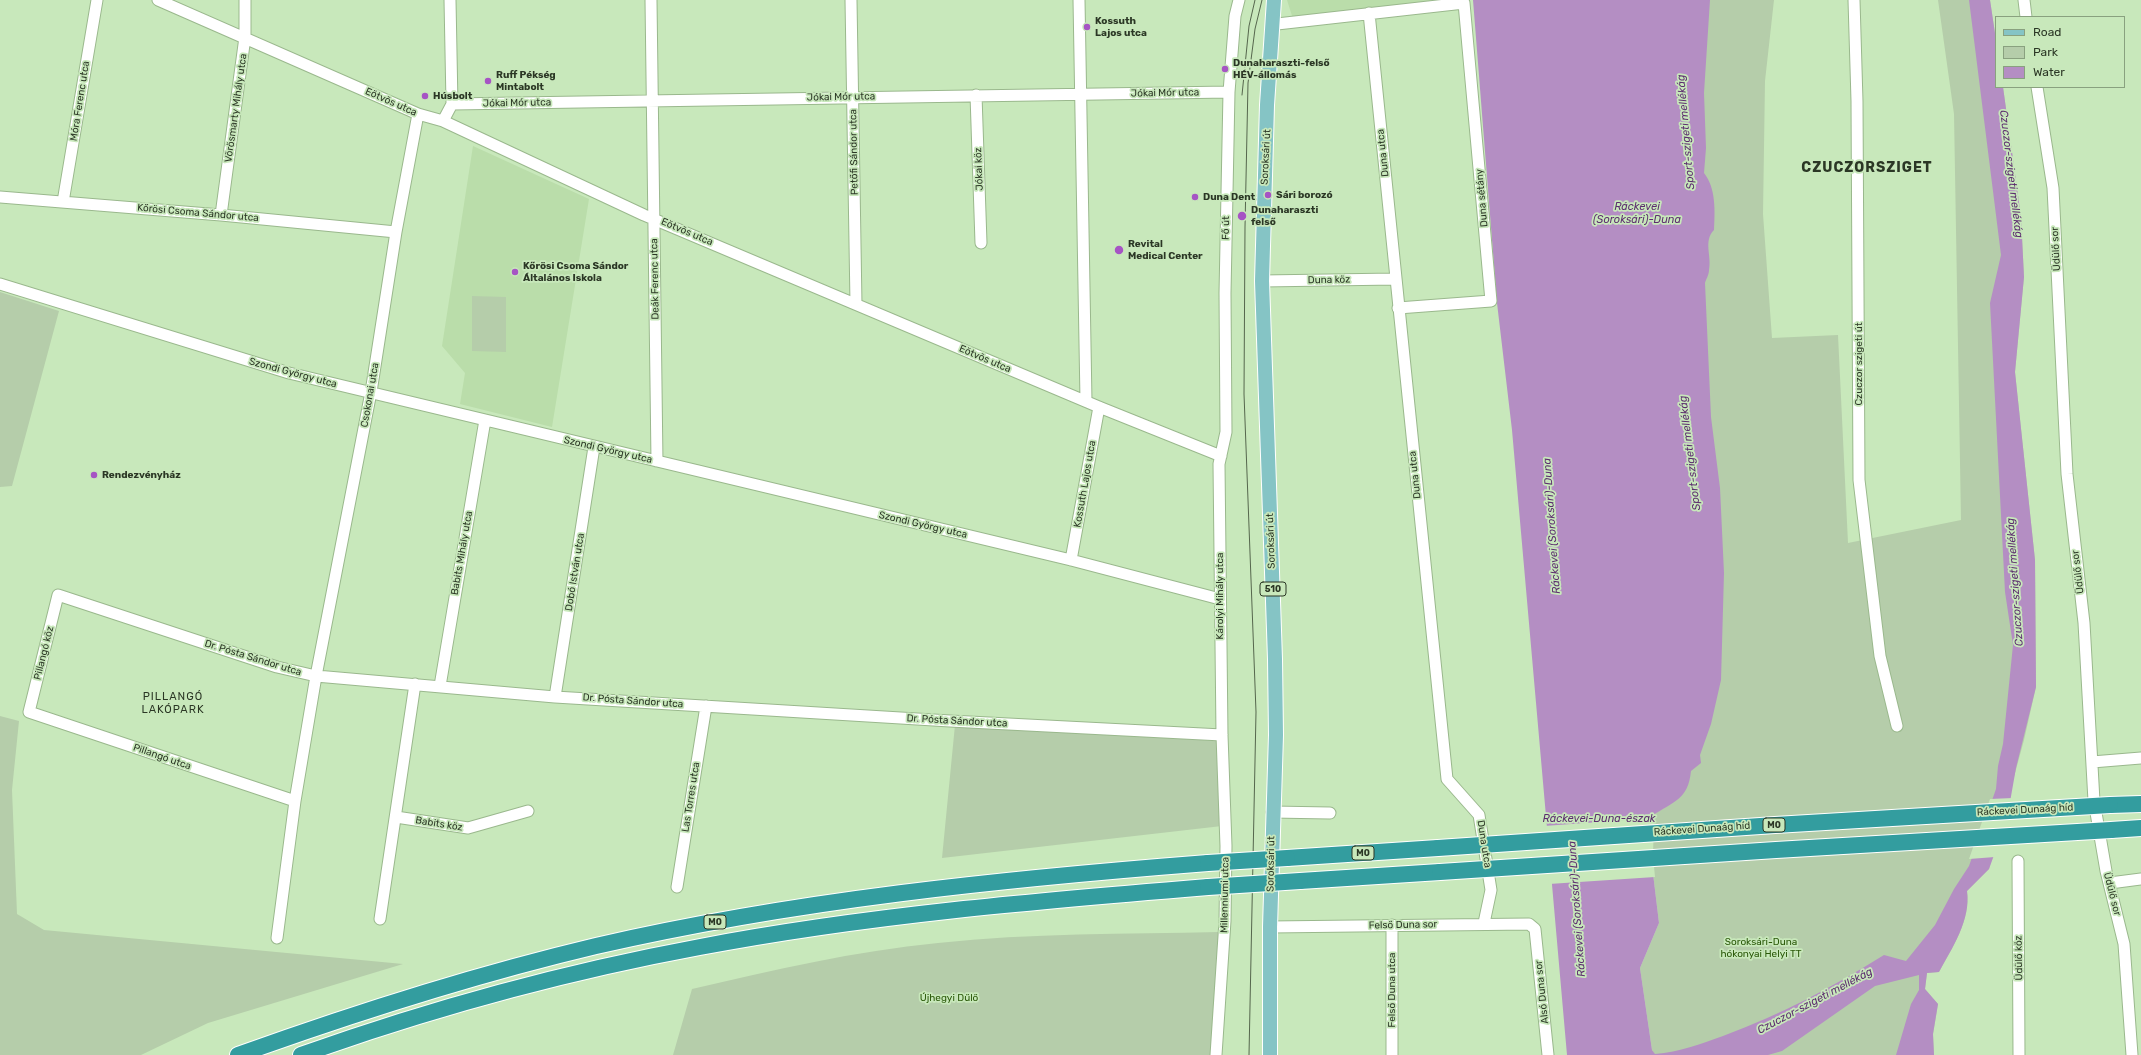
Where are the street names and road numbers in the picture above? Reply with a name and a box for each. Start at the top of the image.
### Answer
street label: Vörösmarty Mihály utca [222,53,250,163]
street label: Móra Ferenc utca [68,60,92,142]
street label: Eötvös utca [363,85,419,119]
street label: Jókai Mór utca [1131,86,1199,100]
street label: Jókai Mór utca [807,90,875,104]
street label: Jókai Mór utca [483,96,551,110]
street label: Petőfi Sándor utca [847,109,861,195]
street label: Soroksári út [1259,129,1273,185]
street label: Duna utca [1375,129,1391,177]
street label: Jókai köz [972,147,986,191]
street label: Duna sétány [1473,168,1491,228]
street label: Kőrösi Csoma Sándor utca [137,202,259,224]
street label: Eötvös utca [659,216,715,248]
street label: Fő út [1220,216,1232,240]
street label: Üdülő sor [2049,227,2063,271]
street label: Deák Ferenc utca [648,238,662,320]
street label: Duna köz [1308,274,1350,286]
street label: Czuczor szigeti út [1853,322,1865,406]
street label: Eötvös utca [957,343,1013,375]
street label: Szondi György utca [248,356,338,390]
street label: Csokonai utca [358,362,382,428]
street label: Szondi György utca [563,434,653,466]
street label: Kossuth Lajos utca [1071,440,1099,528]
street label: Duna utca [1407,451,1423,499]
street label: Szondi György utca [878,509,968,541]
street label: Babits Mihály utca [449,510,475,596]
street label: Soroksári út [1264,513,1278,569]
street label: Dobó István utca [563,532,587,612]
street label: Üdülő sor [2069,549,2087,595]
street label: Károlyi Mihály utca [1214,552,1226,640]
road number: 510 [1260,582,1286,596]
street label: Pillangó köz [32,625,56,681]
street label: Dr. Pósta Sándor utca [203,638,303,678]
street label: Dr. Pósta Sándor utca [582,691,684,711]
street label: Dr. Pósta Sándor utca [906,712,1008,730]
street label: Pillangó utca [131,741,193,773]
street label: Las Torres utca [680,761,702,833]
street label: Ráckevei Dunaág híd [1976,801,2074,819]
street label: Babits köz [414,814,464,834]
road number: M0 [1763,818,1785,832]
street label: Duna utca [1474,819,1494,869]
street label: Ráckevei Dunaág híd [1653,820,1751,838]
street label: Soroksári út [1265,836,1277,892]
road number: M0 [1352,846,1374,860]
street label: Millenniumi utca [1218,857,1232,933]
street label: Üdülő sor [2101,871,2123,917]
road number: M0 [704,915,726,929]
street label: Felső Duna sor [1369,918,1437,932]
street label: Üdülő köz [2013,935,2025,981]
street label: Felső Duna utca [1386,953,1398,1027]
street label: Alsó Duna sor [1533,960,1551,1024]

